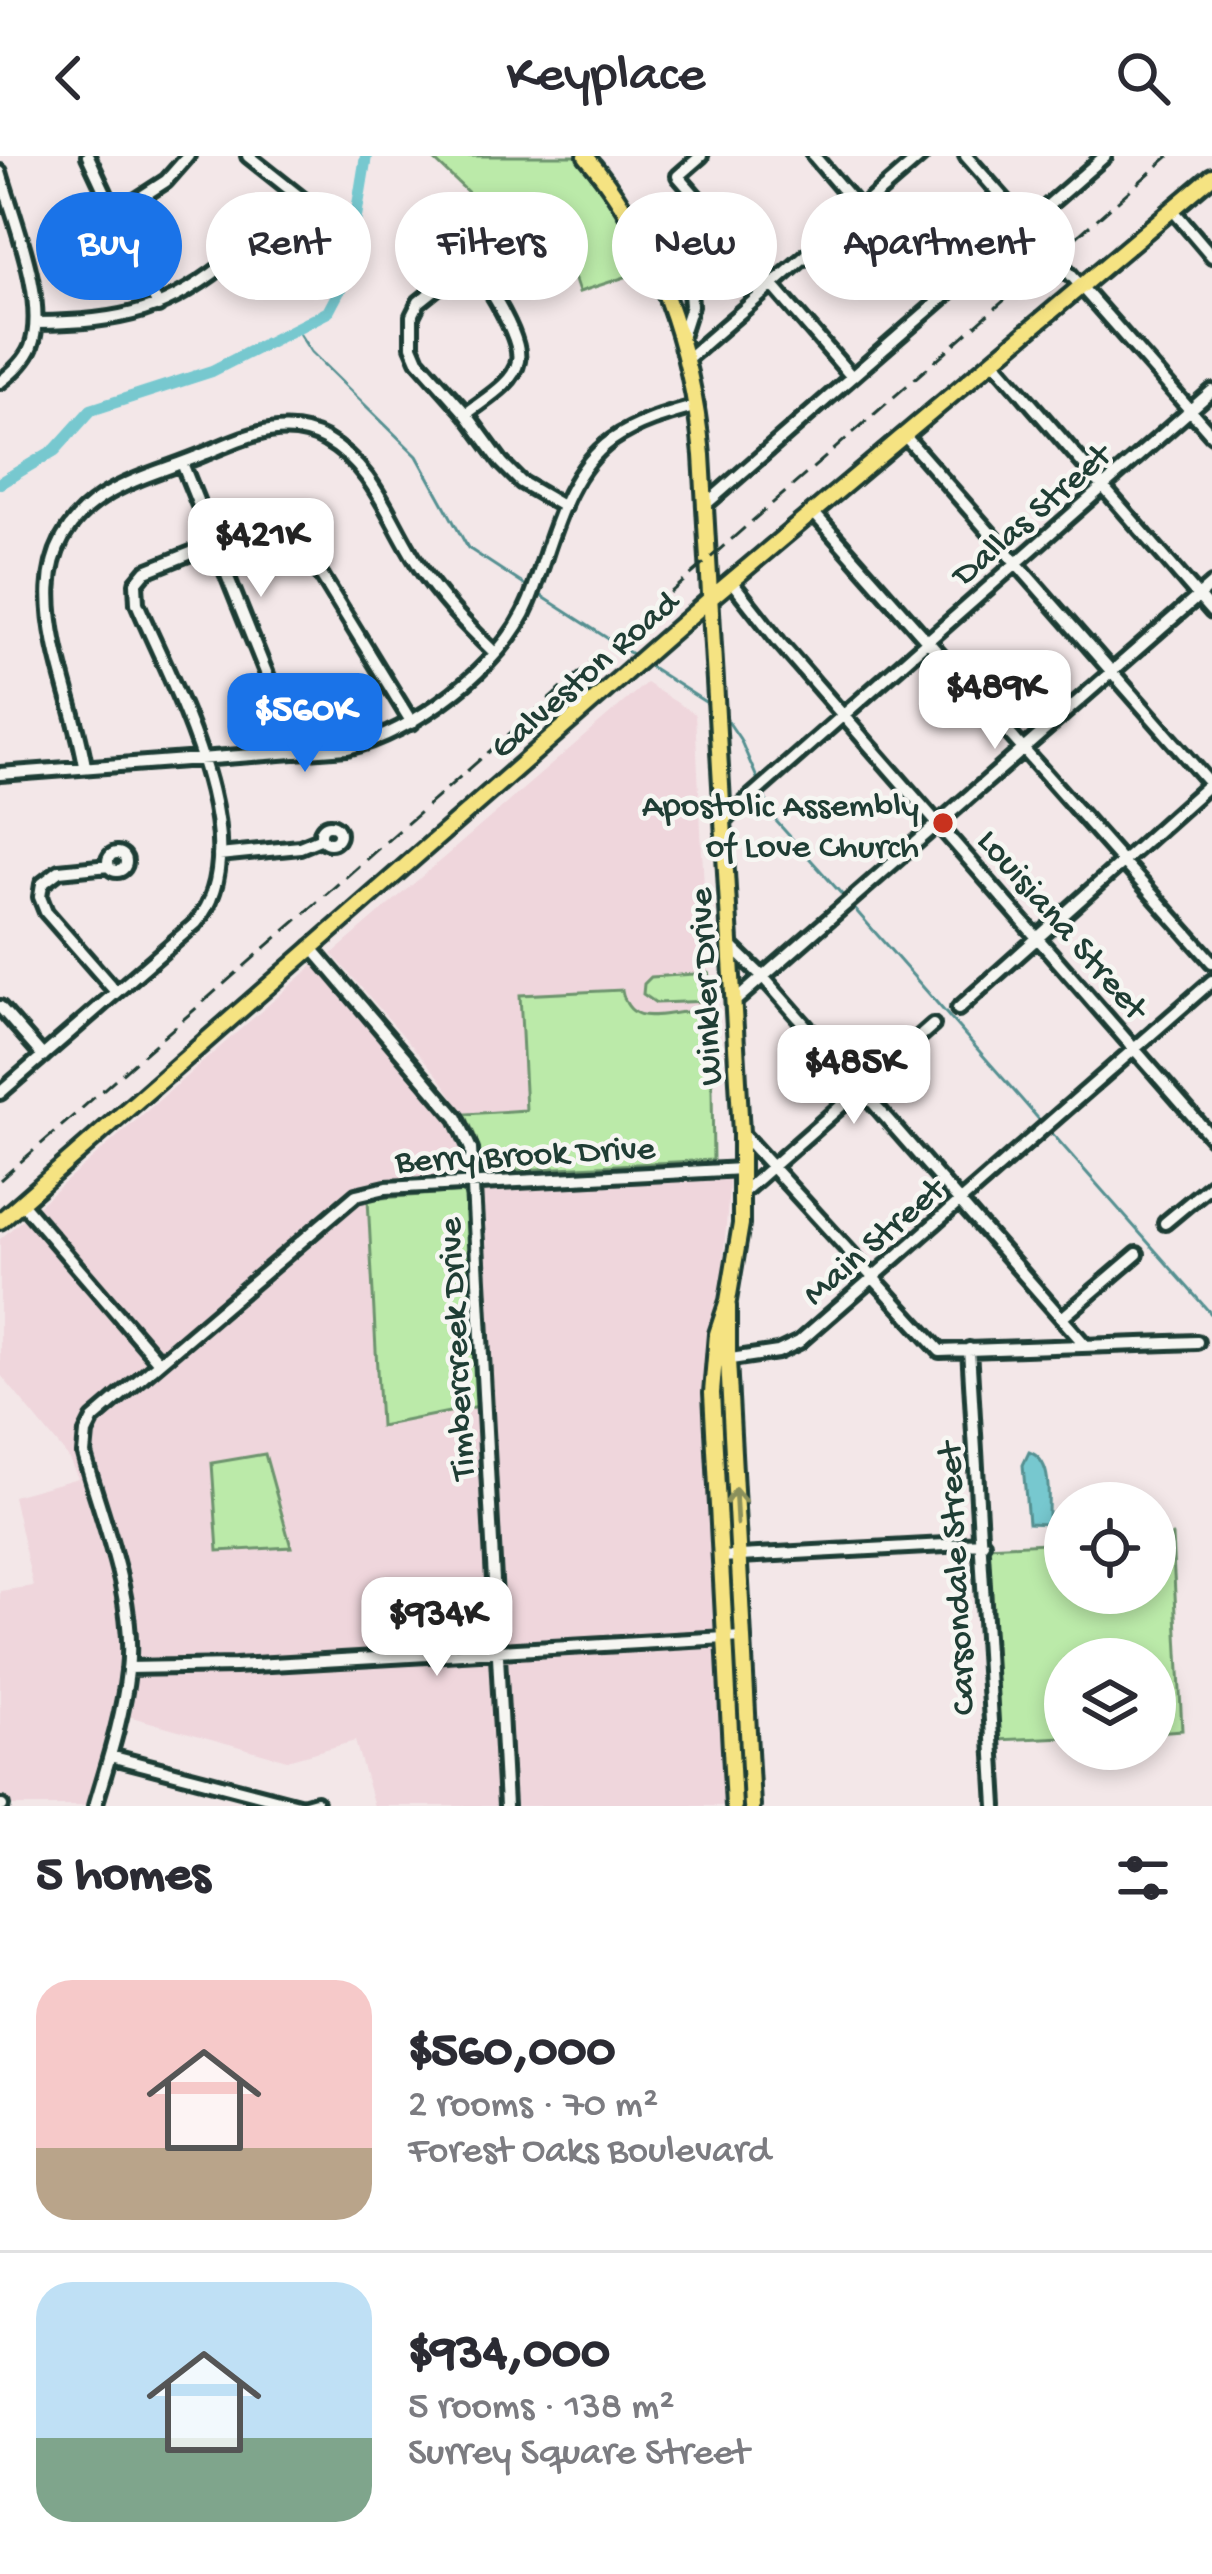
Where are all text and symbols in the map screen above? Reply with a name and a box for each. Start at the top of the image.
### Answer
icon: back [36,45,102,111]
icon: search [1110,45,1176,111]
text: Keyplace [507,46,705,110]
chip: Buy [36,192,182,300]
chip: Rent [206,192,371,300]
chip: Filters [395,192,588,300]
chip: New [612,192,777,300]
chip: Apartment [801,192,1075,300]
street label: Dallas Street [943,434,1124,599]
pin: $421K [177,498,345,600]
text: $421K [215,514,307,560]
street label: Galveston Road [483,581,692,771]
pin: $489K [911,650,1079,752]
text: $489K [946,666,1044,712]
pin: $560K [221,673,389,775]
text: $560K [254,689,356,735]
place label: Apostolic Assembly of Love Church [642,787,919,871]
marker: Apostolic Assembly of Love Church [930,810,956,836]
street label: Louisiana Street [965,822,1157,1033]
street label: Winkler Drive [682,886,735,1087]
pin: $485K [770,1025,938,1127]
text: $485K [804,1041,904,1087]
street label: Berry Brook Drive [393,1129,657,1186]
street label: Main Street [795,1168,958,1317]
street label: Timbercreek Drive [431,1216,488,1483]
street label: Carsondale Street [931,1438,988,1716]
map controls [1044,1482,1176,1770]
button: locate [1044,1482,1176,1614]
one-way arrow [724,1487,747,1526]
pin: $934K [353,1577,521,1679]
text: $934K [388,1593,486,1639]
button: layers [1044,1638,1176,1770]
icon: filters [1110,1845,1176,1911]
text: 5 homes [36,1848,210,1908]
text: $560,000 [408,2024,615,2084]
icon: home [132,2028,276,2172]
text: 2 rooms · 70 m² [408,2084,658,2130]
text: Forest Oaks Boulevard [408,2130,770,2176]
text: $934,000 [408,2326,610,2386]
icon: home [132,2330,276,2474]
text: 5 rooms · 138 m² [408,2386,675,2432]
text: Surrey Square Street [408,2432,749,2478]

